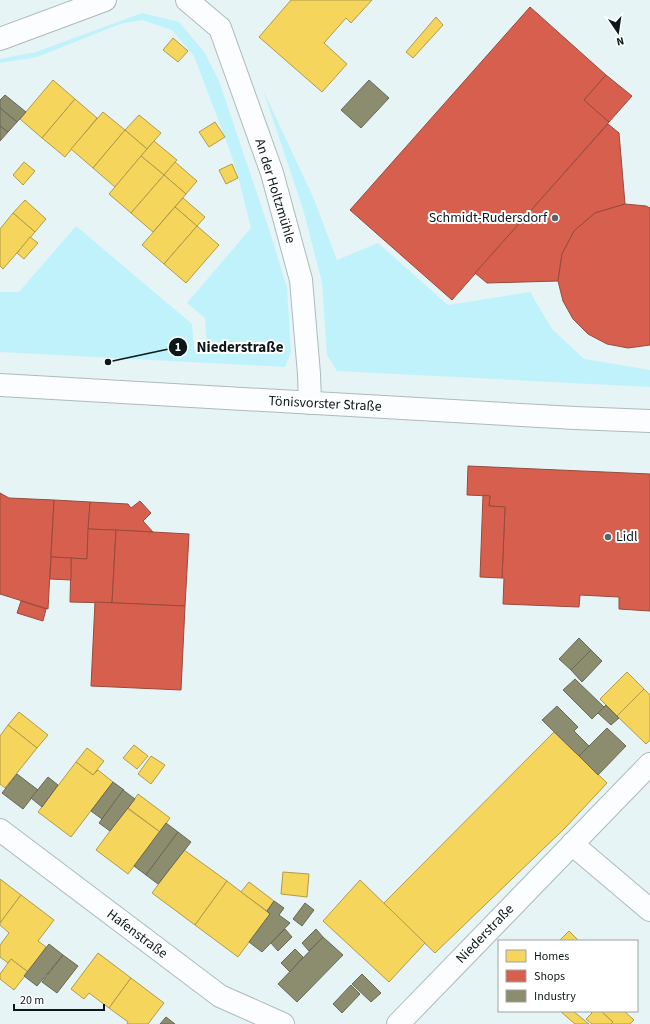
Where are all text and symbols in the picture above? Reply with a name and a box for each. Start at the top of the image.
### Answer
north arrow [598,12,638,52]
text: N [615,33,625,49]
street label: An der Holtzmühle [250,136,300,246]
place label: Schmidt-Rudersdorf [429,208,548,228]
marker: Schmidt-Rudersdorf [550,213,560,223]
callout: Niederstraße [168,333,291,360]
text: Niederstraße [197,337,284,358]
text: 1 [175,339,181,356]
street label: Tönisvorster Straße [268,391,382,417]
place label: Lidl [616,527,638,547]
marker: Lidl [603,532,613,542]
street label: Niederstraße [451,900,519,968]
street label: Hafenstraße [102,904,172,964]
legend [498,940,638,1012]
text: Homes [534,948,569,965]
text: Shops [534,968,565,985]
scale bar [14,986,104,1012]
text: Industry [534,988,576,1005]
text: 20 m [20,992,44,1009]

